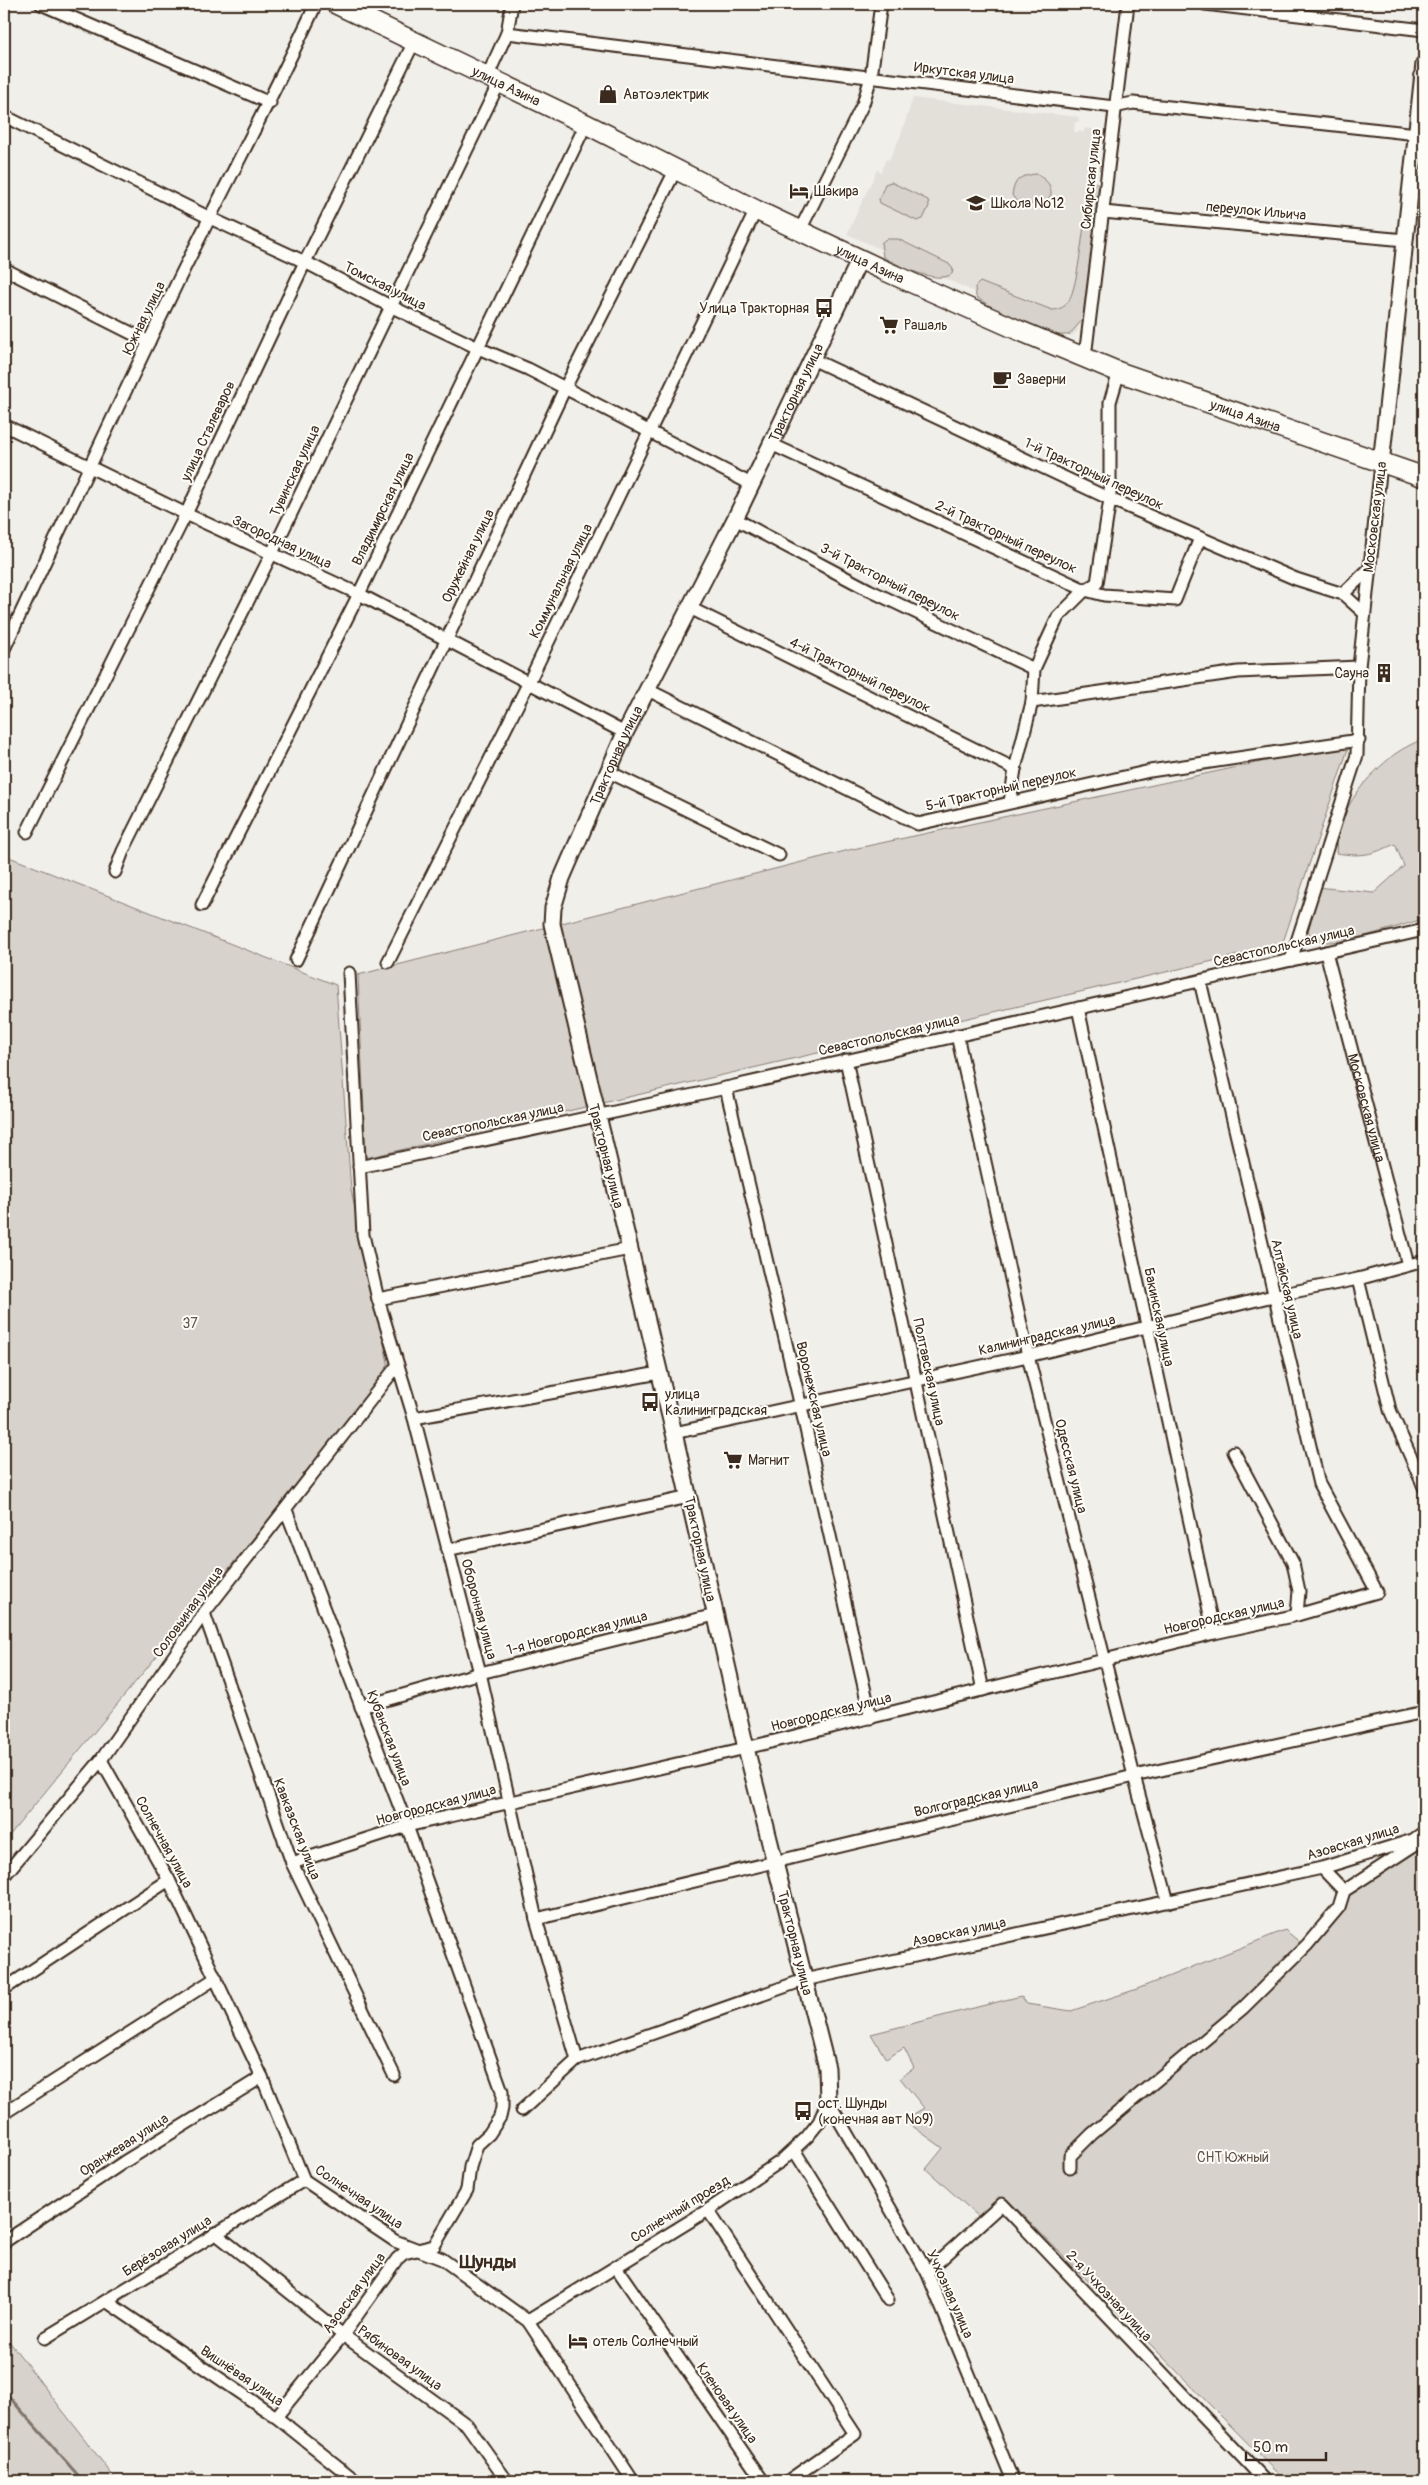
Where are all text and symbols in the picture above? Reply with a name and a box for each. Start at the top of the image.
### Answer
street label: Иркутская улица [913,58,1015,88]
street label: улица Азина [469,62,543,109]
shop icon: Автоэлектрик [597,83,619,105]
place label: Автоэлектрик [623,86,710,103]
street label: Сибирская улица [1077,128,1105,230]
hotel icon: Шакира [788,180,810,202]
place label: Шакира [814,183,859,200]
school or university icon: Школа №12 [965,192,987,214]
place label: Школа №12 [991,195,1065,212]
street label: переулок Ильича [1205,198,1307,224]
street label: улица Азина [832,240,907,287]
street label: Томская улица [341,258,429,314]
street label: Южная улица [119,279,169,357]
bus stop icon: Улица Тракторная [813,297,835,319]
place label: Улица Тракторная [699,300,809,317]
supermarket icon: Рашаль [878,314,900,336]
place label: Рашаль [904,317,948,334]
street label: Тракторная улица [765,341,827,445]
cafe icon: Заверни [991,368,1013,390]
place label: Заверни [1017,371,1066,388]
street label: улица Сталеваров [177,378,239,485]
street label: улица Азина [1207,395,1283,435]
street label: Тувинская улица [266,422,324,520]
street label: 1-й Тракторный переулок [1022,434,1166,514]
street label: Владимирская улица [348,450,418,568]
street label: Московская улица [1360,461,1390,573]
street label: 2-й Тракторный переулок [933,497,1079,577]
street label: Оружейная улица [438,506,498,606]
street label: Загородная улица [230,512,334,572]
street label: Коммунальная улица [526,521,596,641]
street label: 3-й Тракторный переулок [817,539,963,625]
street label: 4-й Тракторный переулок [787,634,933,716]
building icon: Сауна [1373,662,1395,684]
place label: Сауна [1334,665,1369,682]
street label: Тракторная улица [586,703,646,808]
street label: 5-й Тракторный переулок [924,763,1078,815]
street label: Севастопольская улица [1212,922,1356,970]
street label: Севастопольская улица [817,1011,961,1059]
street label: Московская улица [1344,1052,1389,1164]
street label: Севастопольская улица [421,1099,565,1145]
street label: Тракторная улица [585,1102,627,1210]
street label: Алтайская улица [1267,1237,1307,1341]
street label: Бакинская улица [1140,1266,1178,1368]
street label: Калининградская улица [977,1311,1117,1359]
park label: 37 [182,1315,198,1332]
street label: Полтавская улица [909,1317,949,1427]
street label: Воронежская улица [792,1340,836,1458]
place label: улица Калининградская [664,1386,767,1419]
bus stop icon: улица Калининградская [639,1391,661,1413]
street label: Одесская улица [1051,1417,1091,1515]
supermarket icon: Магнит [722,1449,744,1471]
place label: Магнит [748,1452,790,1469]
street label: Тракторная улица [681,1495,719,1603]
street label: Оборонная улица [457,1557,501,1661]
street label: Соловьиная улица [149,1563,227,1661]
street label: Новгородская улица [1162,1594,1286,1638]
street label: 1-я Новгородская улица [505,1607,649,1659]
street label: Кубанская улица [363,1688,415,1788]
street label: Новгородская улица [769,1689,893,1735]
street label: Волгоградская улица [912,1775,1040,1821]
street label: Кавказская улица [270,1776,324,1882]
street label: Новгородская улица [374,1781,498,1829]
street label: Солнечная улица [132,1793,196,1891]
street label: Азовская улица [1305,1820,1401,1864]
street label: Тракторная улица [774,1889,816,1997]
street label: Азовская улица [910,1914,1008,1950]
place label: ост. Шунды (конечная авт №9) [818,2095,934,2128]
bus stop icon: ост. Шунды (конечная авт №9) [792,2100,814,2122]
street label: Оранжевая улица [76,2110,172,2180]
park label: СНТ Южный [1197,2149,1269,2166]
street label: Солнечная улица [312,2161,406,2233]
street label: Солнечный проезд [627,2171,733,2246]
street label: Берёзовая улица [119,2212,215,2280]
street label: Учхозная улица [923,2247,977,2341]
street label: 2-я Учхозная улица [1063,2247,1155,2345]
street label: Азовская улица [319,2249,389,2337]
district label: Шунды [459,2250,516,2274]
street label: Рябиновая улица [354,2322,446,2394]
hotel icon: отель Солнечный [567,2330,589,2352]
place label: отель Солнечный [593,2333,698,2350]
street label: Вишнёвая улица [197,2342,287,2410]
street label: Кленовая улица [693,2359,761,2447]
scale bar [1246,2430,1326,2462]
text: 50 m [1253,2438,1288,2457]

